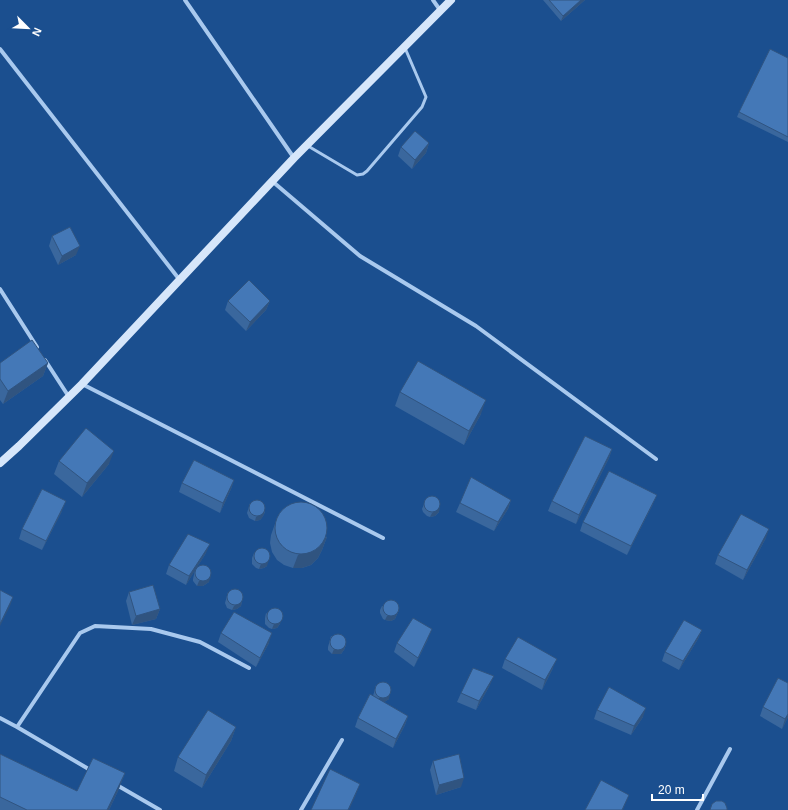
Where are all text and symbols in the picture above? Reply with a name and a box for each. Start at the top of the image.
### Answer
north arrow [8,8,48,48]
text: N [30,26,44,38]
scale bar [652,776,703,802]
text: 20 m [658,783,685,797]

